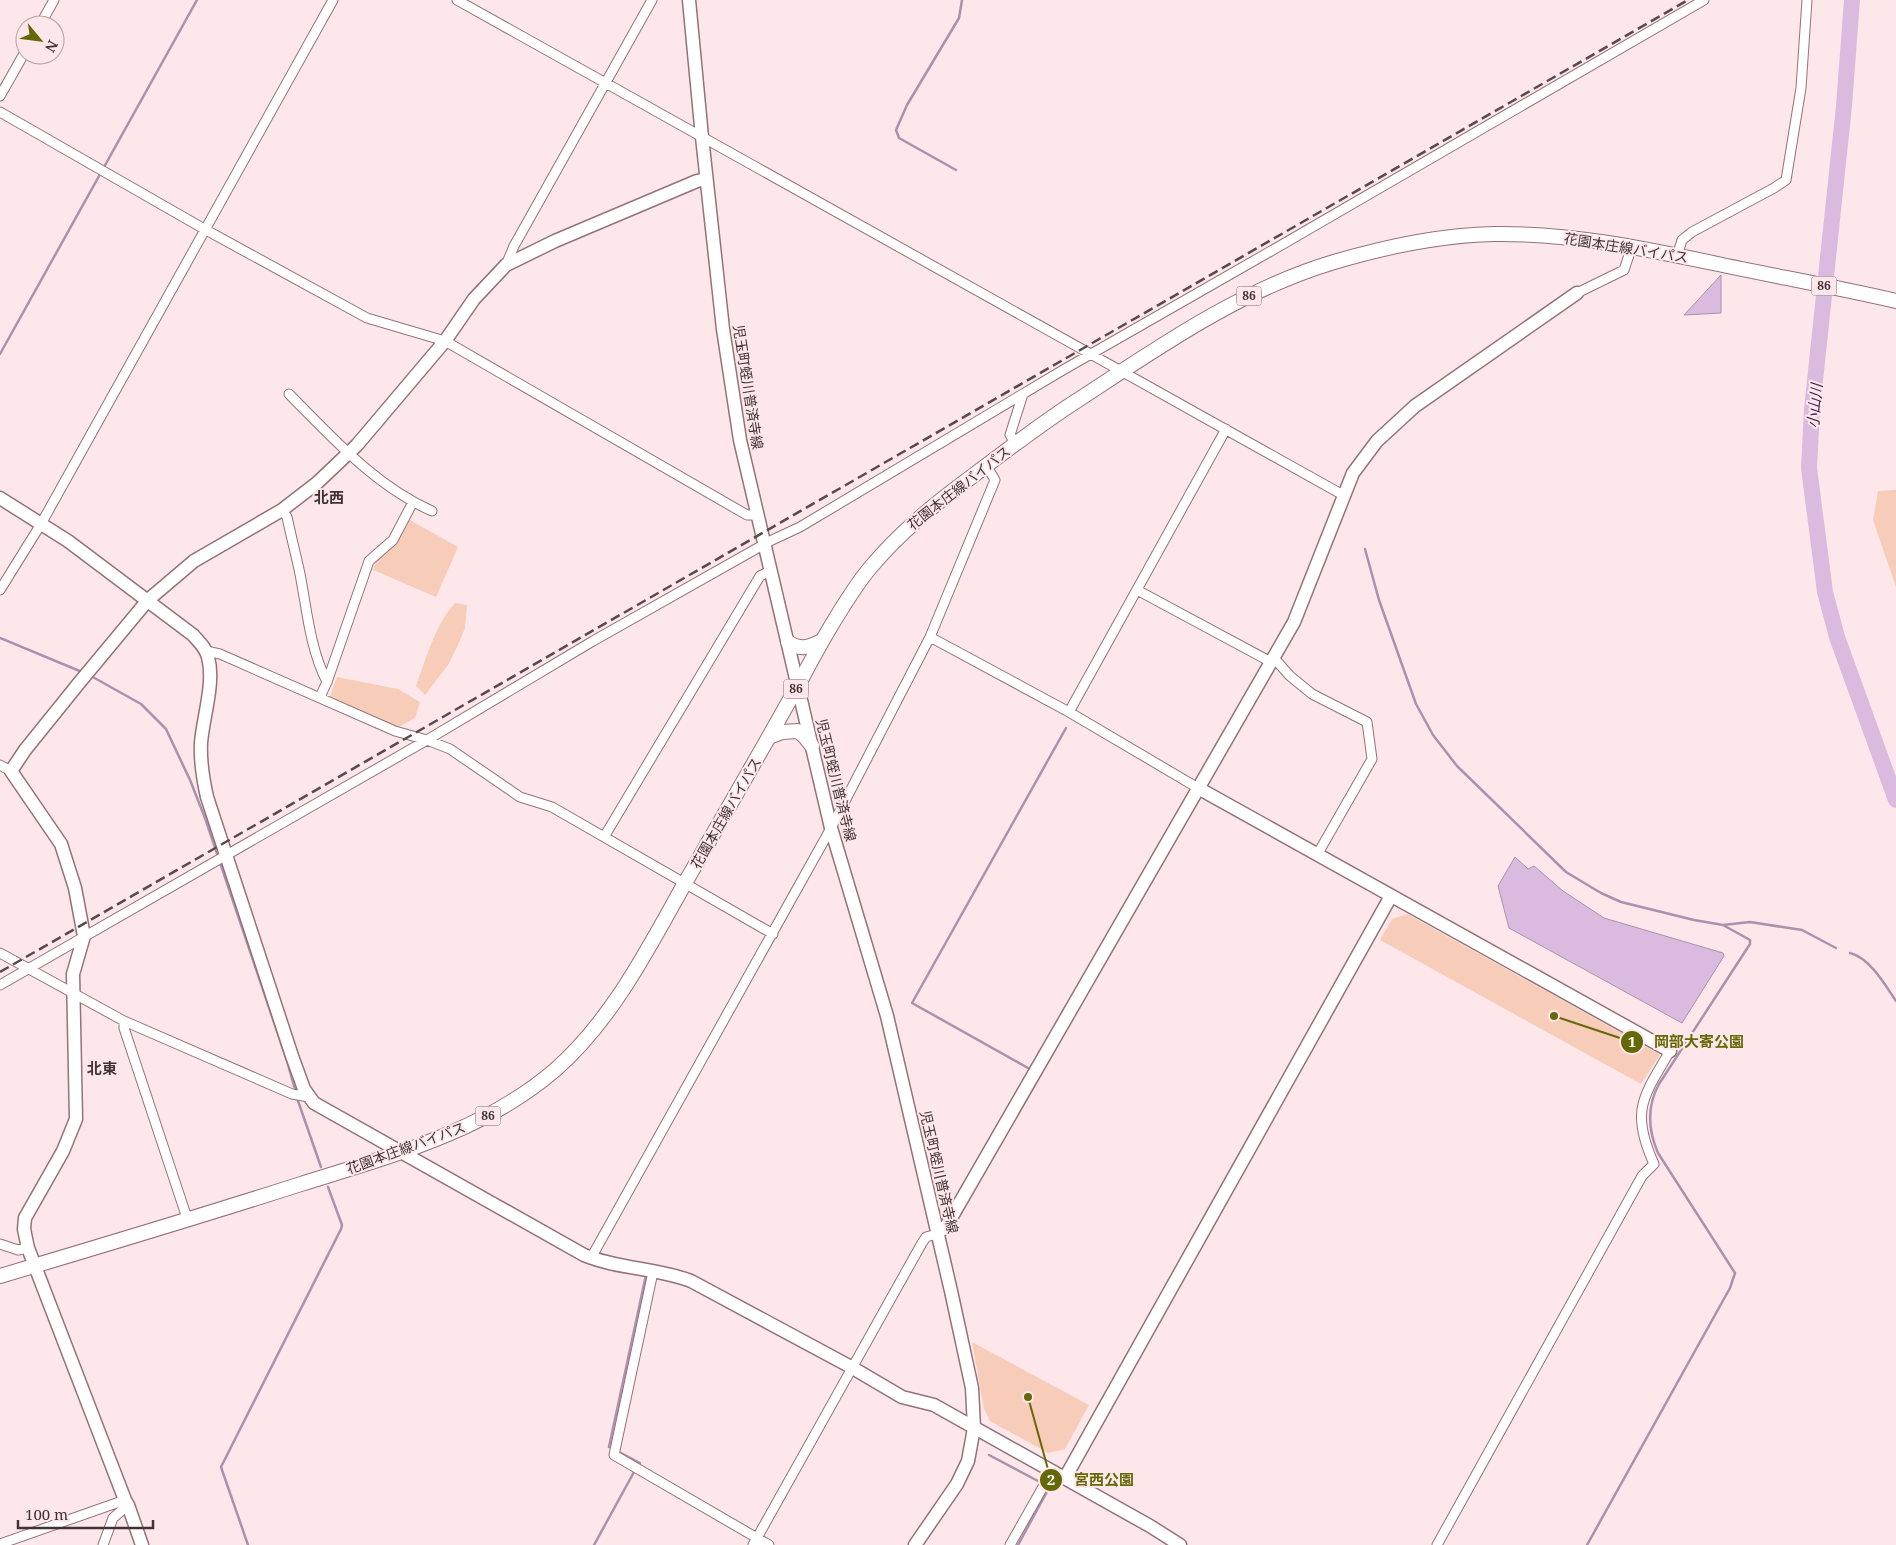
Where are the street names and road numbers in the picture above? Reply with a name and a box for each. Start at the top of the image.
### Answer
street label: 花園本庄線バイパス [1562,228,1690,267]
road number: 86 [1812,276,1836,296]
road number: 86 [1236,286,1262,306]
street label: 児玉町蛭川普済寺線 [729,323,768,451]
street label: 花園本庄線バイパス [903,441,1014,534]
road number: 86 [784,680,808,699]
street label: 児玉町蛭川普済寺線 [812,716,861,843]
street label: 花園本庄線バイパス [686,754,765,872]
road number: 86 [476,1106,500,1126]
street label: 児玉町蛭川普済寺線 [916,1108,963,1235]
street label: 花園本庄線バイパス [344,1117,468,1178]

